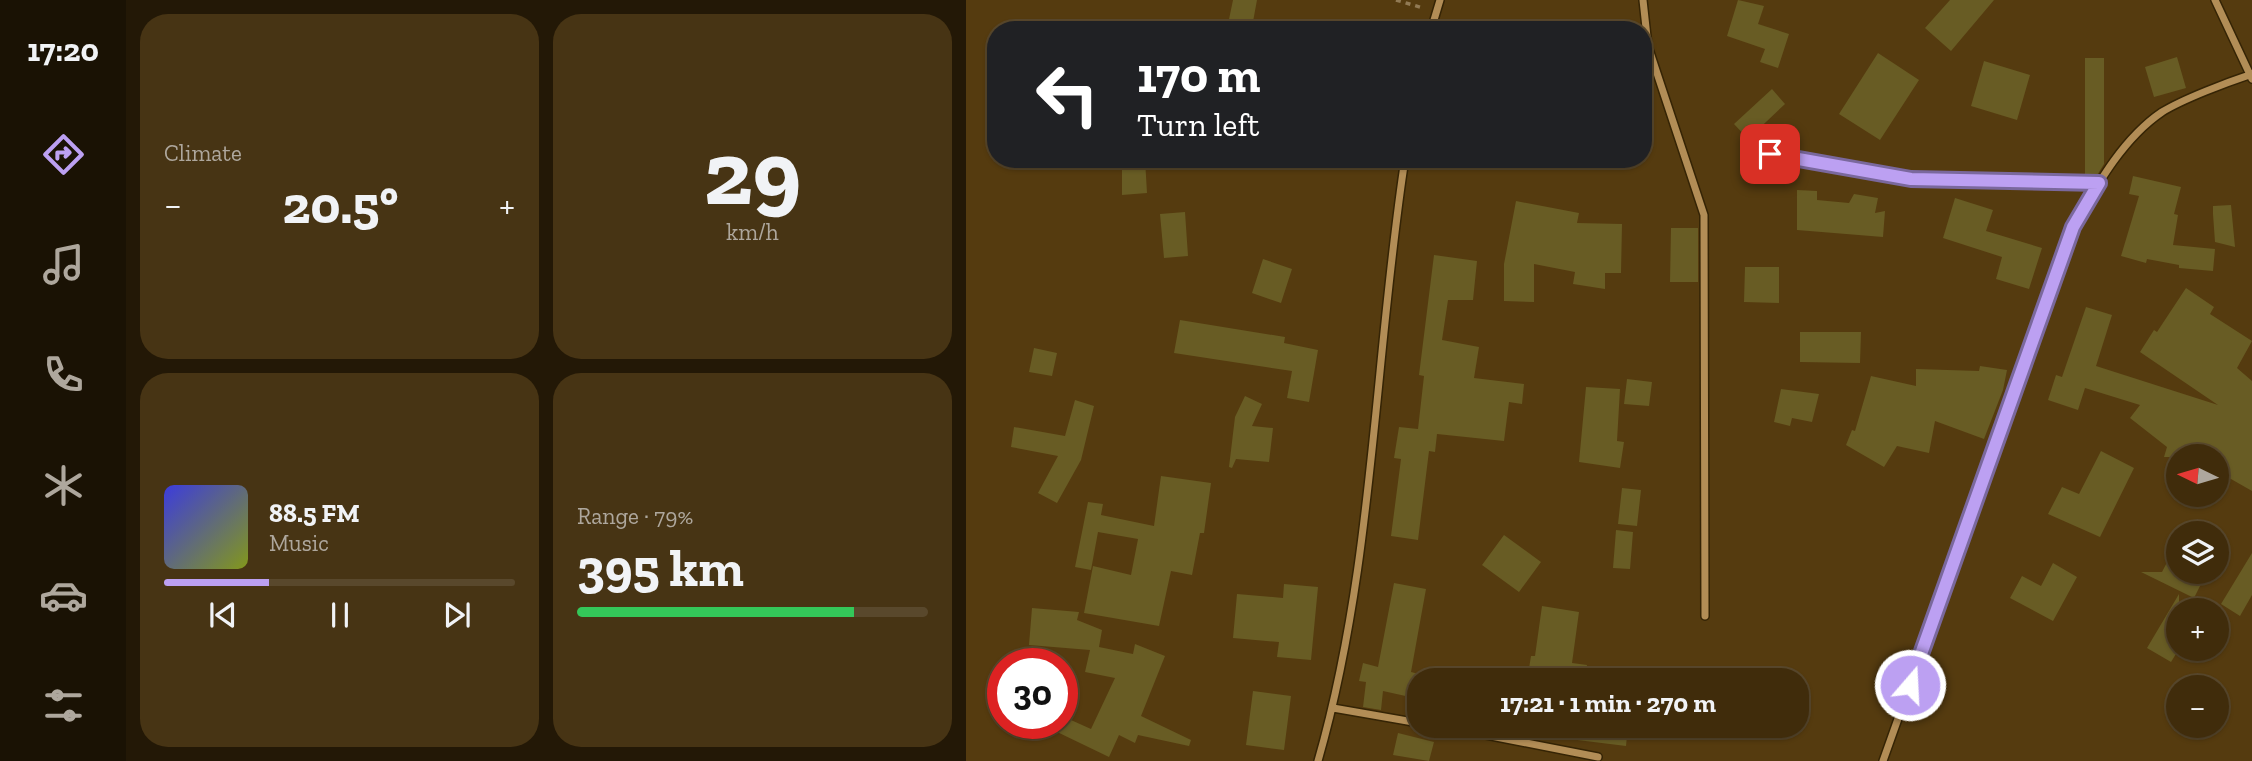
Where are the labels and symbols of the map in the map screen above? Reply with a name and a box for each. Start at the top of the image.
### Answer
pin [1740,124,1800,184]
north arrow [2166,444,2230,508]
speed limit sign: 30 [987,648,1078,739]
position arrow [1873,648,1947,722]

